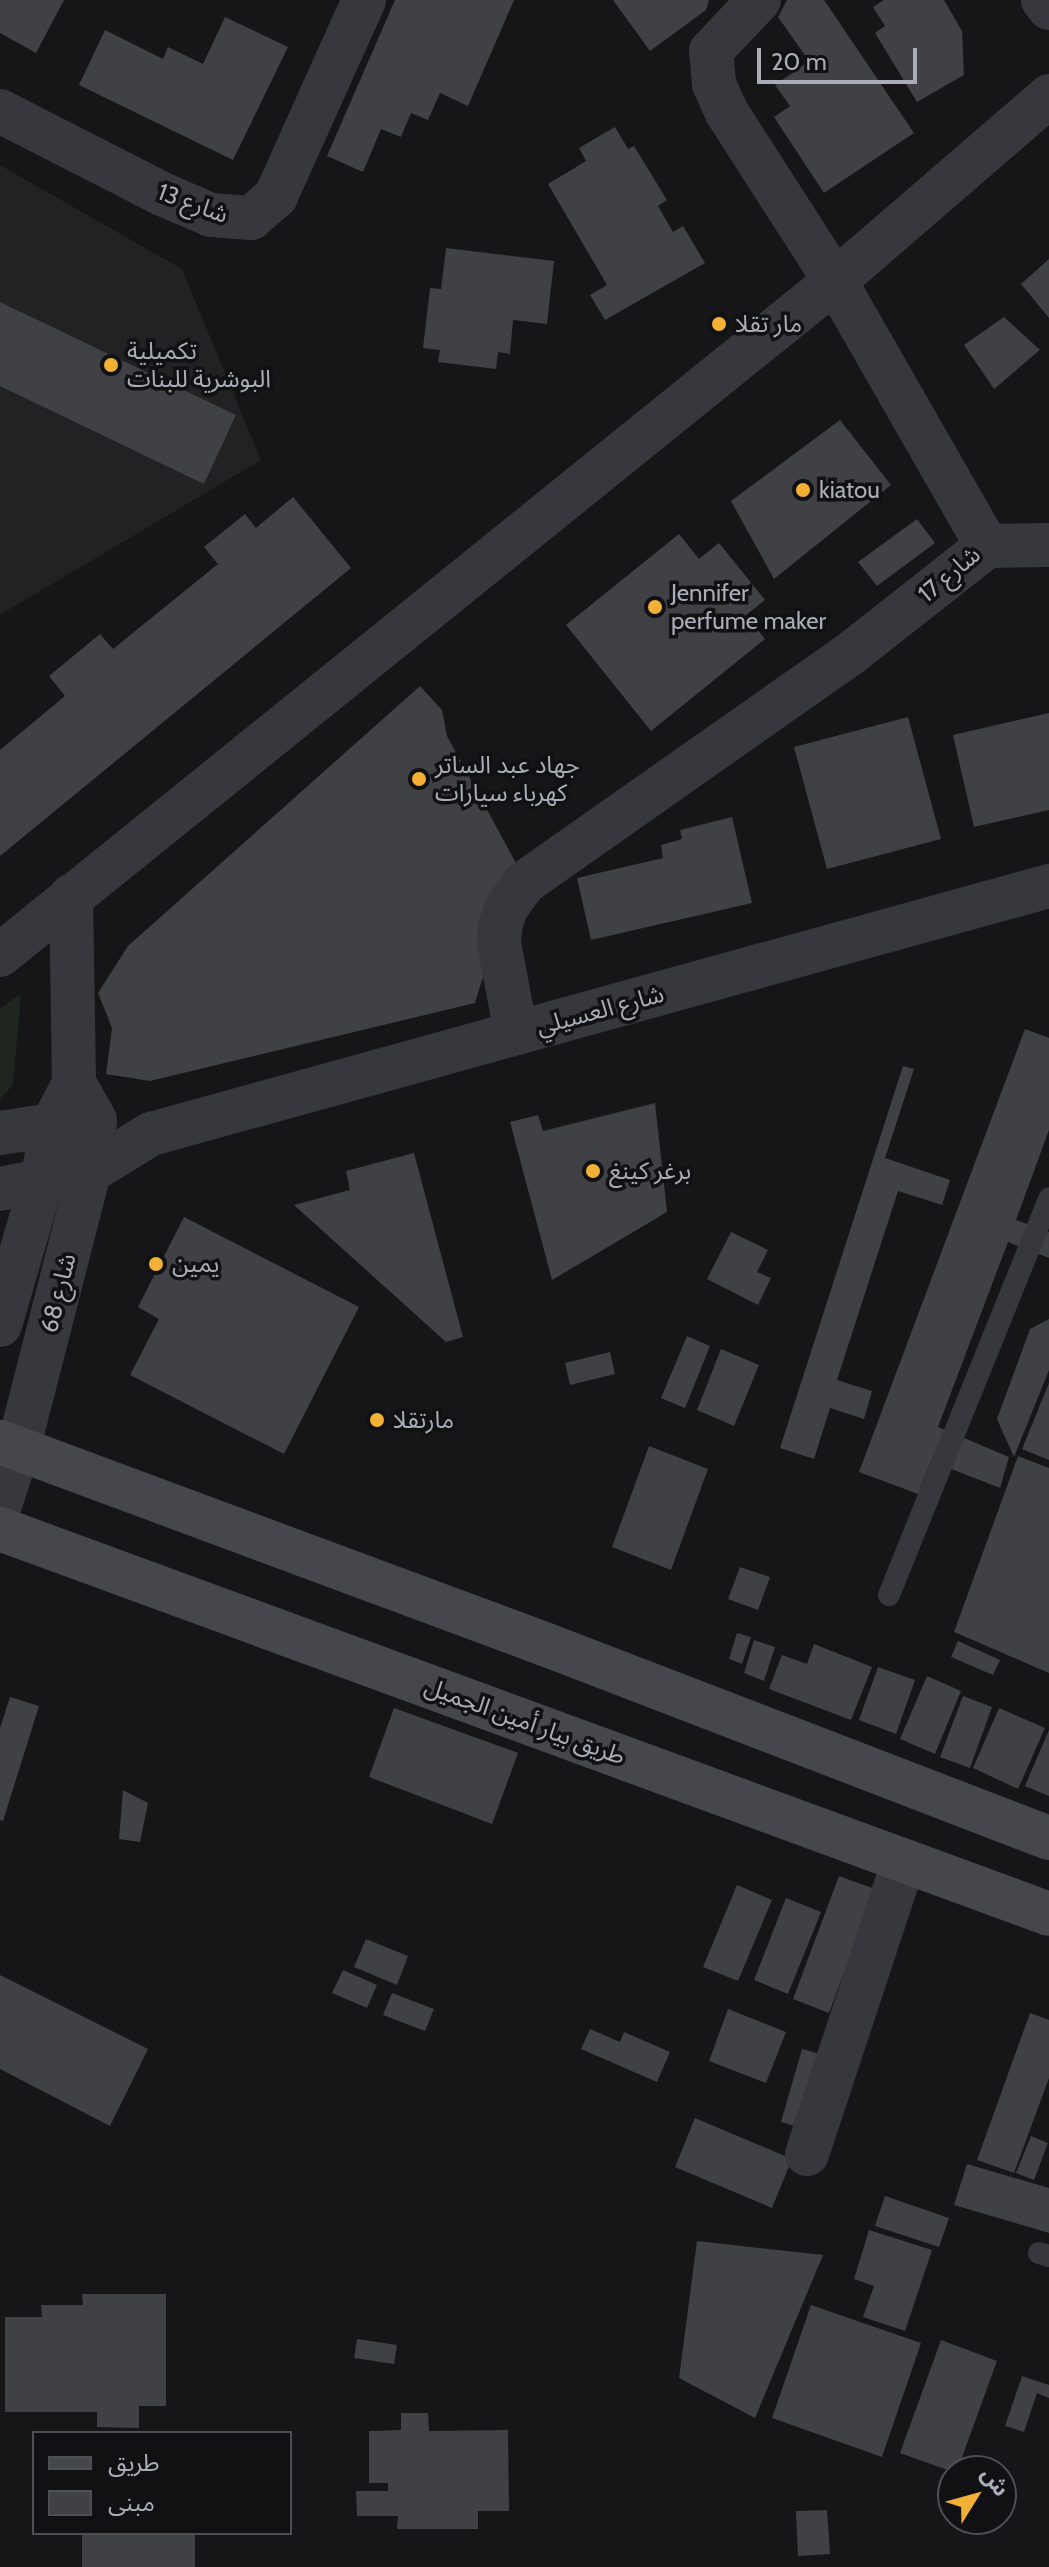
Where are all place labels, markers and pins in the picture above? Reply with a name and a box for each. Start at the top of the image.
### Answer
place label: مار تقلا [735,310,802,338]
marker: مار تقلا [710,315,728,333]
place label: تكميلية البوشرية للبنات [127,337,271,393]
marker: تكميلية البوشرية للبنات [102,356,120,374]
place label: kiatou [819,476,880,504]
marker: kiatou [794,481,812,499]
place label: Jennifer perfume maker [671,579,826,635]
marker: Jennifer perfume maker [646,598,664,616]
place label: جهاد عبد الساتر كهرباء سيارات [435,751,580,807]
marker: جهاد عبد الساتر كهرباء سيارات [410,770,428,788]
place label: برغر كينغ [609,1157,691,1185]
marker: برغر كينغ [584,1162,602,1180]
place label: يمين [172,1250,220,1278]
marker: يمين [147,1255,165,1273]
place label: مارتقلا [393,1406,454,1434]
marker: مارتقلا [368,1411,386,1429]

